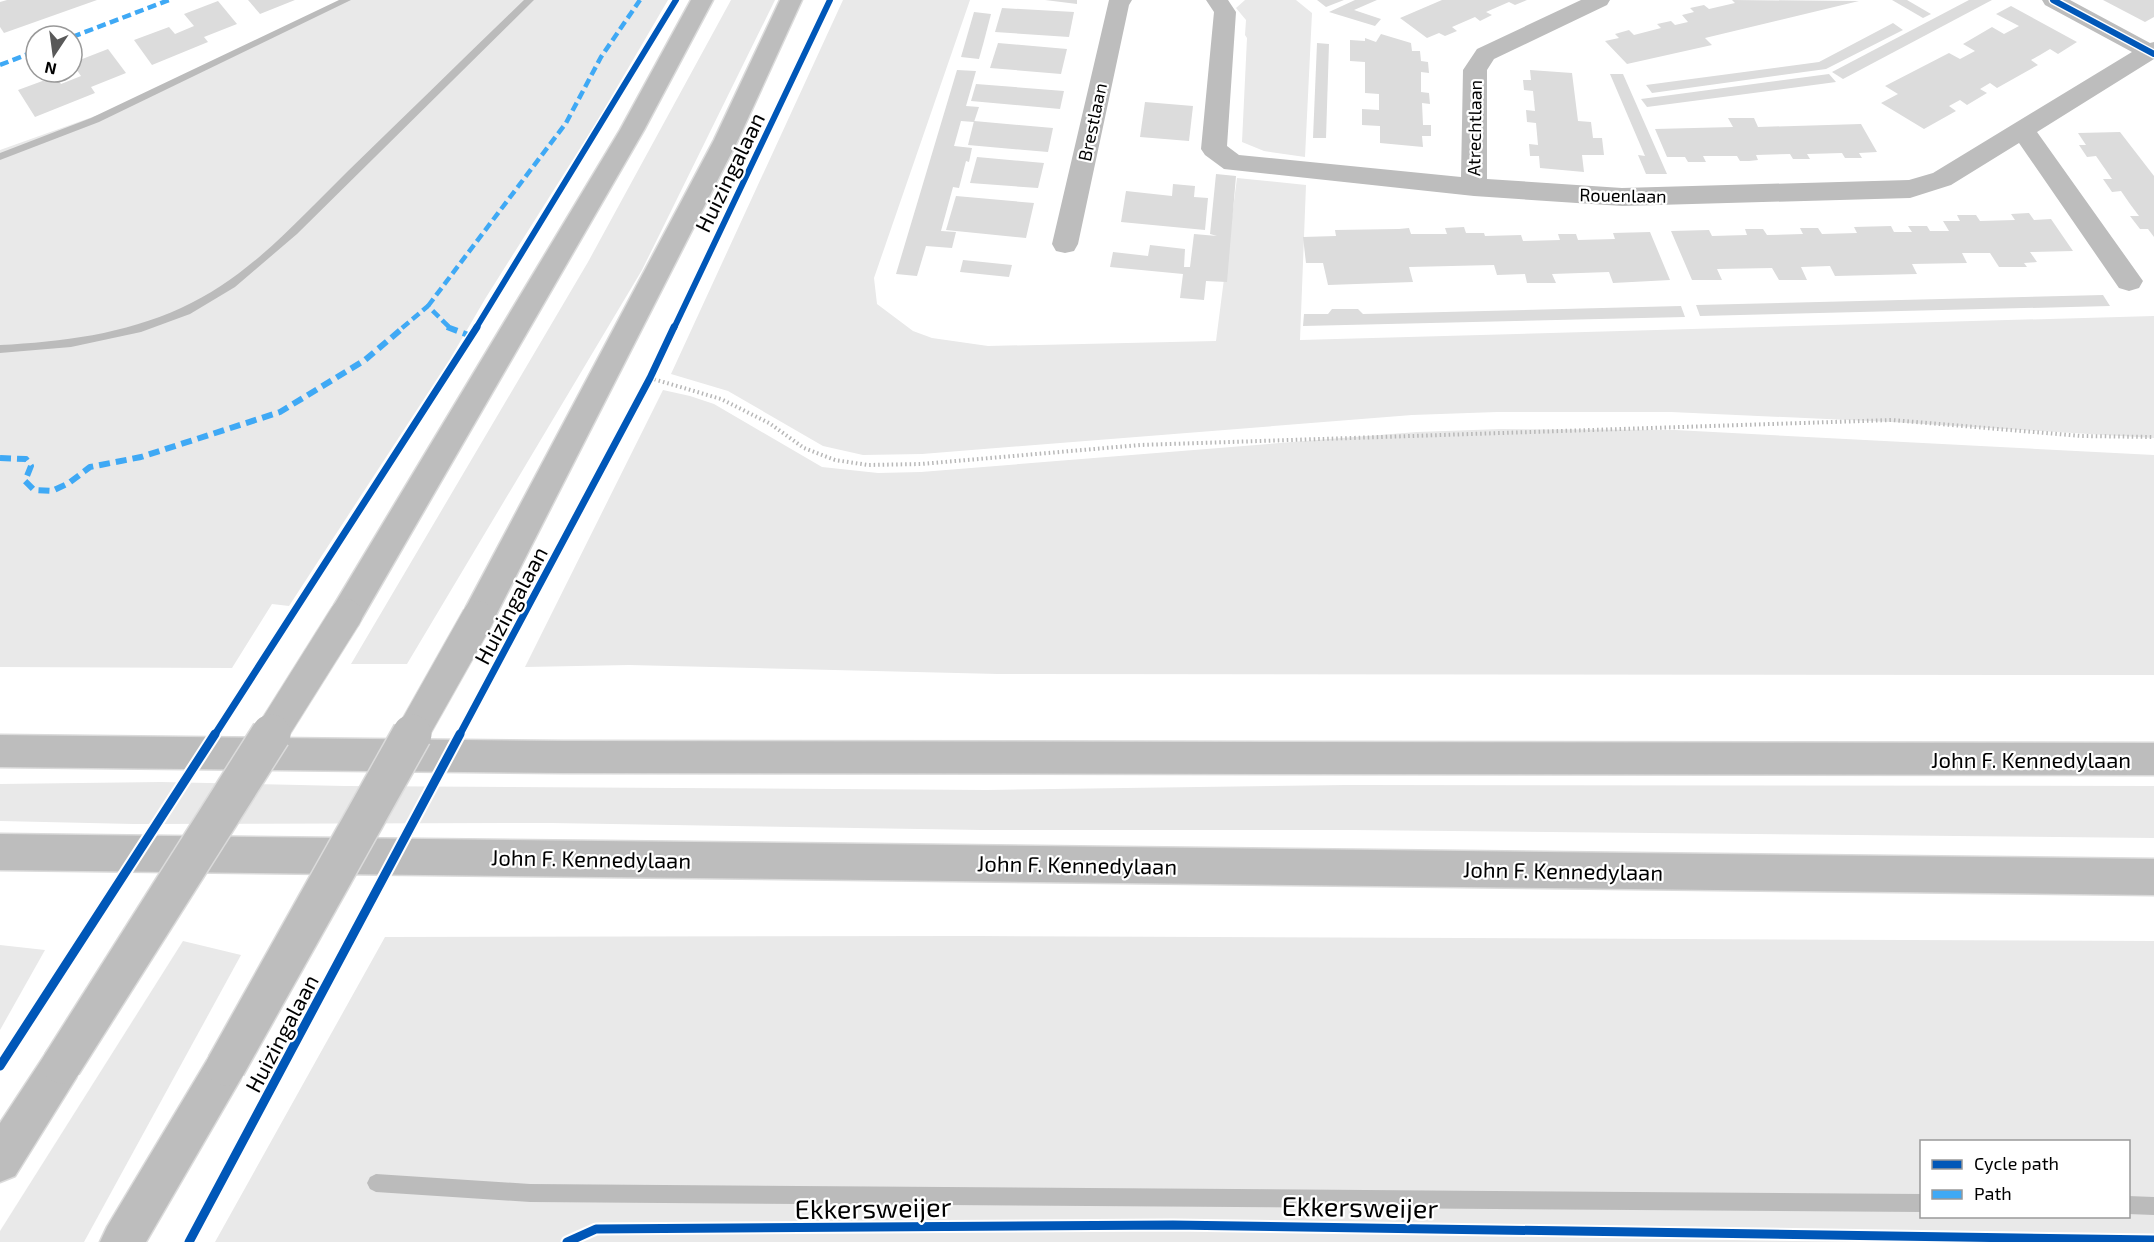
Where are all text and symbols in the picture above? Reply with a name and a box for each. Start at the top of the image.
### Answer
north arrow [24,24,84,84]
text: N [43,59,58,80]
street label: Atrechtlaan [1462,80,1486,176]
street label: Brestlaan [1073,81,1111,163]
street label: Huizingalaan [689,108,769,236]
street label: Rouenlaan [1579,183,1667,207]
street label: Huizingalaan [468,542,552,668]
street label: John F. Kennedylaan [1931,746,2131,772]
street label: John F. Kennedylaan [491,843,691,873]
street label: John F. Kennedylaan [977,849,1177,879]
street label: John F. Kennedylaan [1463,855,1663,885]
street label: Huizingalaan [239,970,323,1096]
legend [1920,1140,2130,1218]
text: Cycle path [1974,1152,2059,1174]
text: Path [1974,1182,2012,1204]
street label: Ekkersweijer [1281,1189,1439,1224]
street label: Ekkersweijer [794,1190,952,1225]

